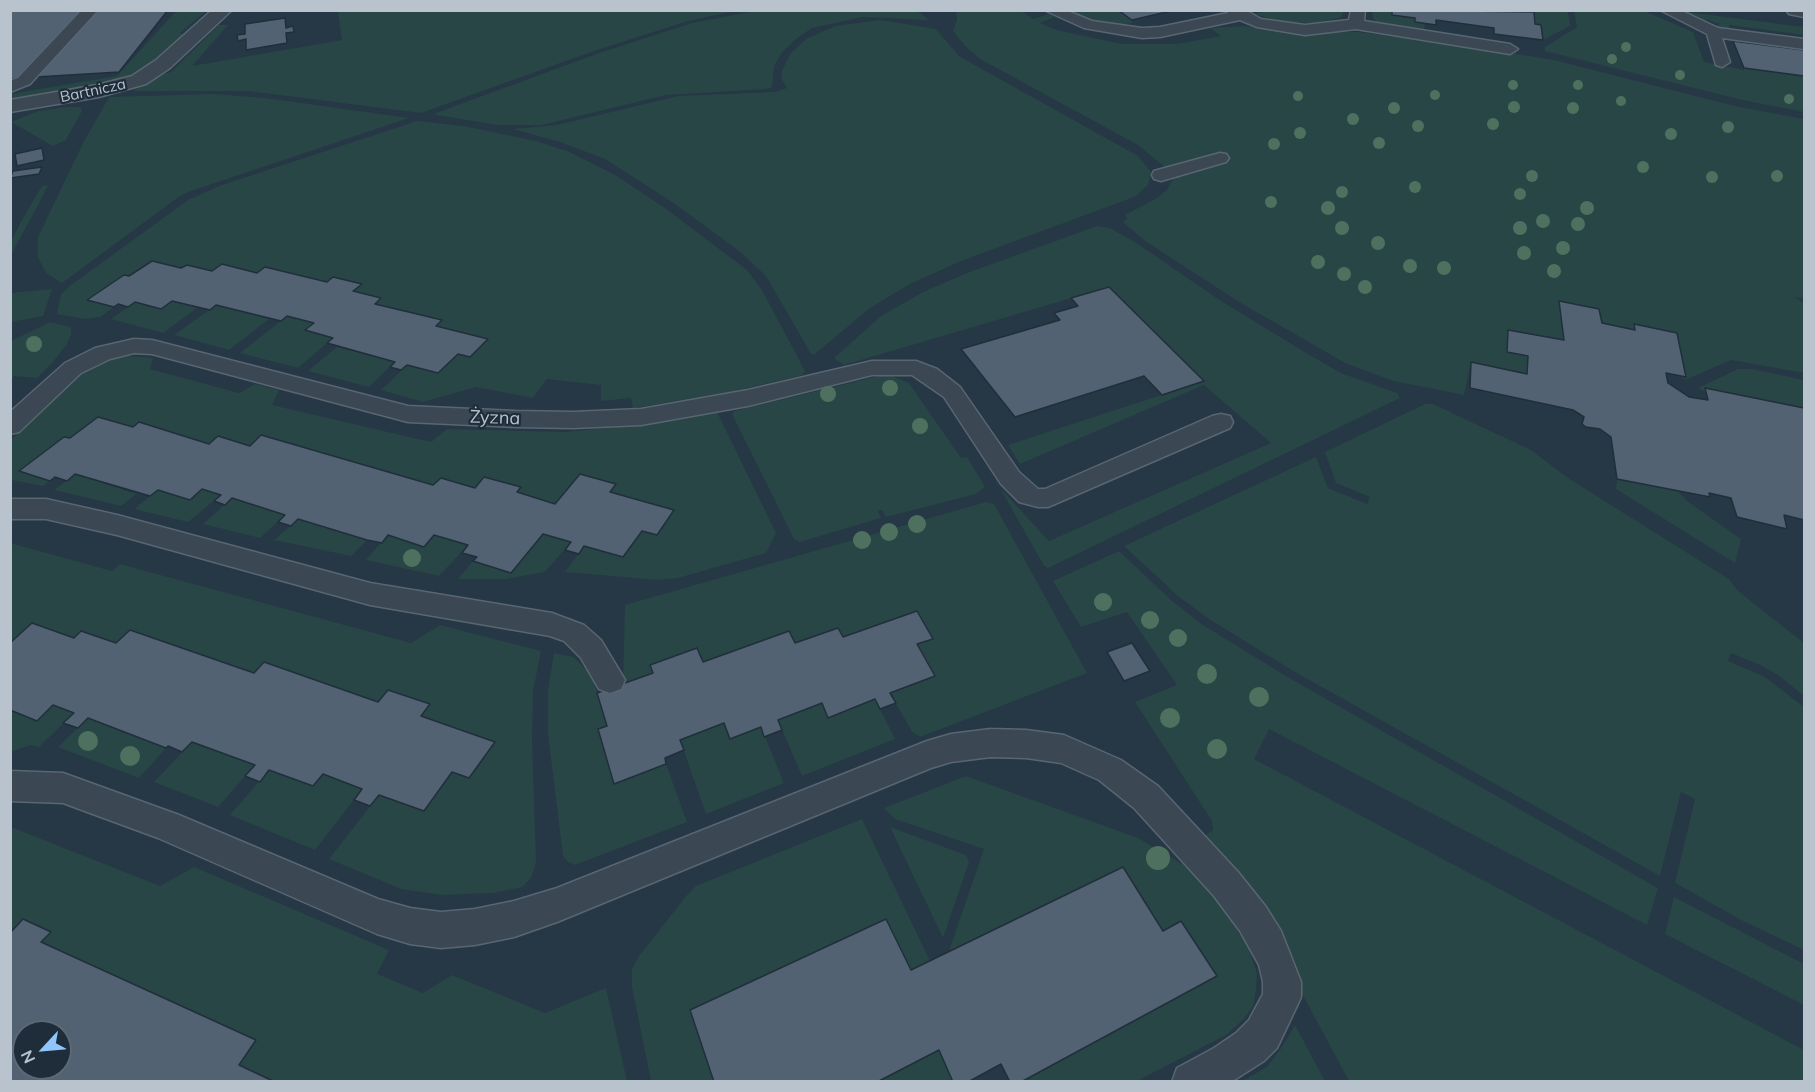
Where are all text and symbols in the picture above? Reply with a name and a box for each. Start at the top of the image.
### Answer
street label: Bartnicza [58,75,128,107]
street label: Żyzna [469,406,521,430]
north arrow [12,1020,72,1080]
text: N [16,1047,39,1067]

